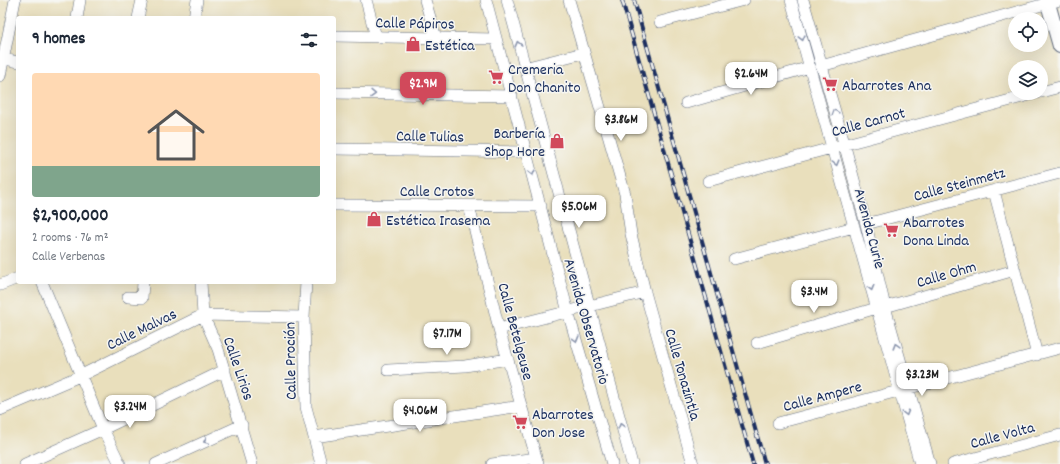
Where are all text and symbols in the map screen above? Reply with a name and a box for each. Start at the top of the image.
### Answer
street label: Calle Pápiros [375,12,455,37]
map controls [1008,12,1048,100]
button: locate [1008,12,1048,52]
text: 9 homes [32,28,85,52]
icon: filters [298,29,320,51]
one-way arrow [797,34,805,41]
shop icon: Estética [404,35,422,53]
place label: Estética [425,35,475,58]
one-way arrow [514,41,523,48]
place label: Cremeria Don Chanito [508,59,581,100]
button: layers [1008,60,1048,100]
pin: $2.64M [718,62,784,96]
text: $2.64M [734,65,768,84]
supermarket icon: Cremeria Don Chanito [487,68,505,86]
pin: $2.9M [395,72,451,106]
text: $2.9M [409,75,437,94]
supermarket icon: Abarrotes Ana [821,75,839,93]
place label: Abarrotes Ana [842,75,932,98]
one-way arrow [370,90,376,98]
icon: home [140,99,212,171]
street label: Calle Carnot [829,103,908,144]
pin: $3.86M [588,108,654,142]
one-way arrow [831,108,840,115]
text: $3.86M [604,111,638,130]
place label: Barbería Shop Hore [484,123,545,164]
street label: Calle Tulias [396,125,464,150]
shop icon: Barbería Shop Hore [548,132,566,150]
one-way arrow [832,160,840,166]
street label: Calle Steinmetz [911,162,1008,209]
one-way arrow [527,169,536,176]
street label: Calle Crotos [400,181,474,204]
street label: Avenida Curie [847,186,890,271]
pin: $5.06M [546,195,612,229]
text: $5.06M [561,198,597,217]
text: $2,900,000 [32,205,109,229]
shop icon: Estética Irasema [365,210,383,228]
place label: Estética Irasema [386,210,490,233]
place label: Abarrotes Dona Linda [903,212,969,253]
supermarket icon: Abarrotes Dona Linda [882,221,900,239]
text: 2 rooms · 76 m² [32,229,108,248]
text: Calle Verbenas [32,248,105,267]
street label: Avenida Observatorio [557,256,615,388]
street label: Calle Ohm [914,256,979,295]
street label: Calle Betelgeuse [491,280,539,383]
pin: $3.4M [786,280,842,314]
text: $3.4M [800,283,828,302]
one-way arrow [866,284,875,291]
street label: Calle Malvas [103,303,181,357]
street label: Calle Proción [279,322,304,400]
pin: $7.17M [414,322,480,356]
text: $7.17M [432,325,462,344]
street label: Calle Tonazintla [658,326,706,424]
street label: Calle Lirios [216,334,259,404]
one-way arrow [571,336,580,343]
one-way arrow [892,342,901,349]
pin: $3.23M [889,363,955,397]
text: $3.23M [905,366,939,385]
street label: Calle Ampere [781,376,865,419]
pin: $3.24M [97,395,163,429]
text: $3.24M [113,398,147,417]
pin: $4.06M [387,399,453,433]
text: $4.06M [402,402,438,421]
place label: Abarrotes Don Jose [532,404,594,445]
one-way arrow [901,410,910,417]
supermarket icon: Abarrotes Don Jose [511,413,529,431]
street label: Calle Volta [968,417,1038,456]
one-way arrow [617,423,626,430]
one-way arrow [203,436,211,444]

